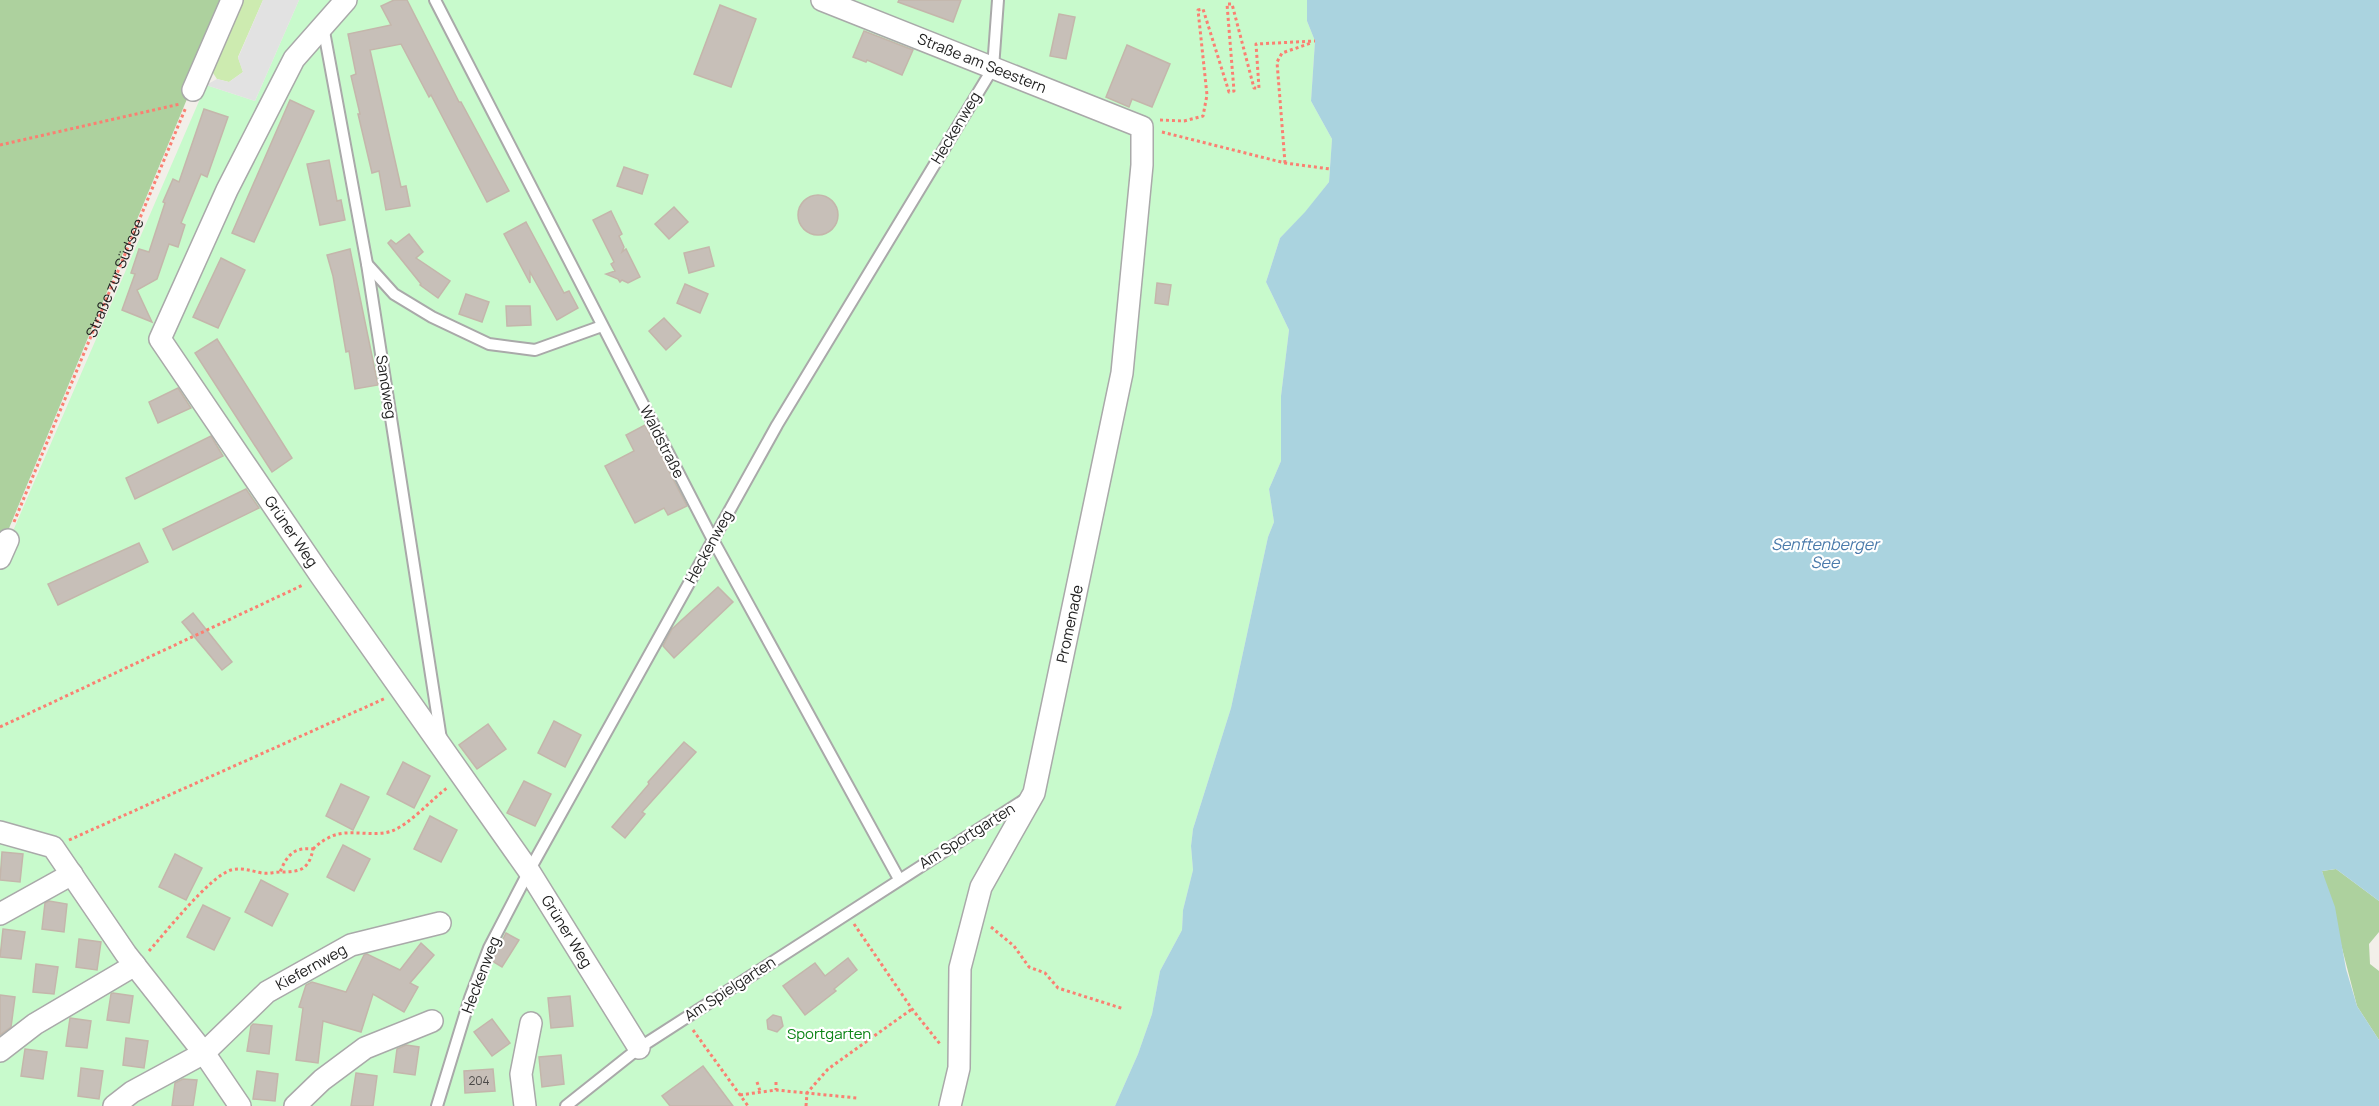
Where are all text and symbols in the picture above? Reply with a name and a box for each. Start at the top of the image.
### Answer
street label: Straße am Seestern [914,28,1050,98]
street label: Heckenweg [926,88,985,168]
street label: Straße zur Südsee [81,215,149,341]
street label: Sandweg [371,354,402,420]
street label: Waldstraße [635,402,690,482]
street label: Grüner Weg [260,492,323,571]
street label: Heckenweg [680,506,737,587]
water label: Senftenberger See [1771,533,1881,573]
street label: Promenade [1051,583,1088,665]
street label: Am Sportgarten [915,798,1019,873]
street label: Grüner Weg [537,891,598,972]
street label: Heckenweg [456,933,505,1016]
street label: Kiefernweg [272,939,350,995]
street label: Am Spielgarten [680,951,780,1026]
park label: Sportgarten [787,1023,871,1044]
house number: 204 [468,1072,490,1089]

